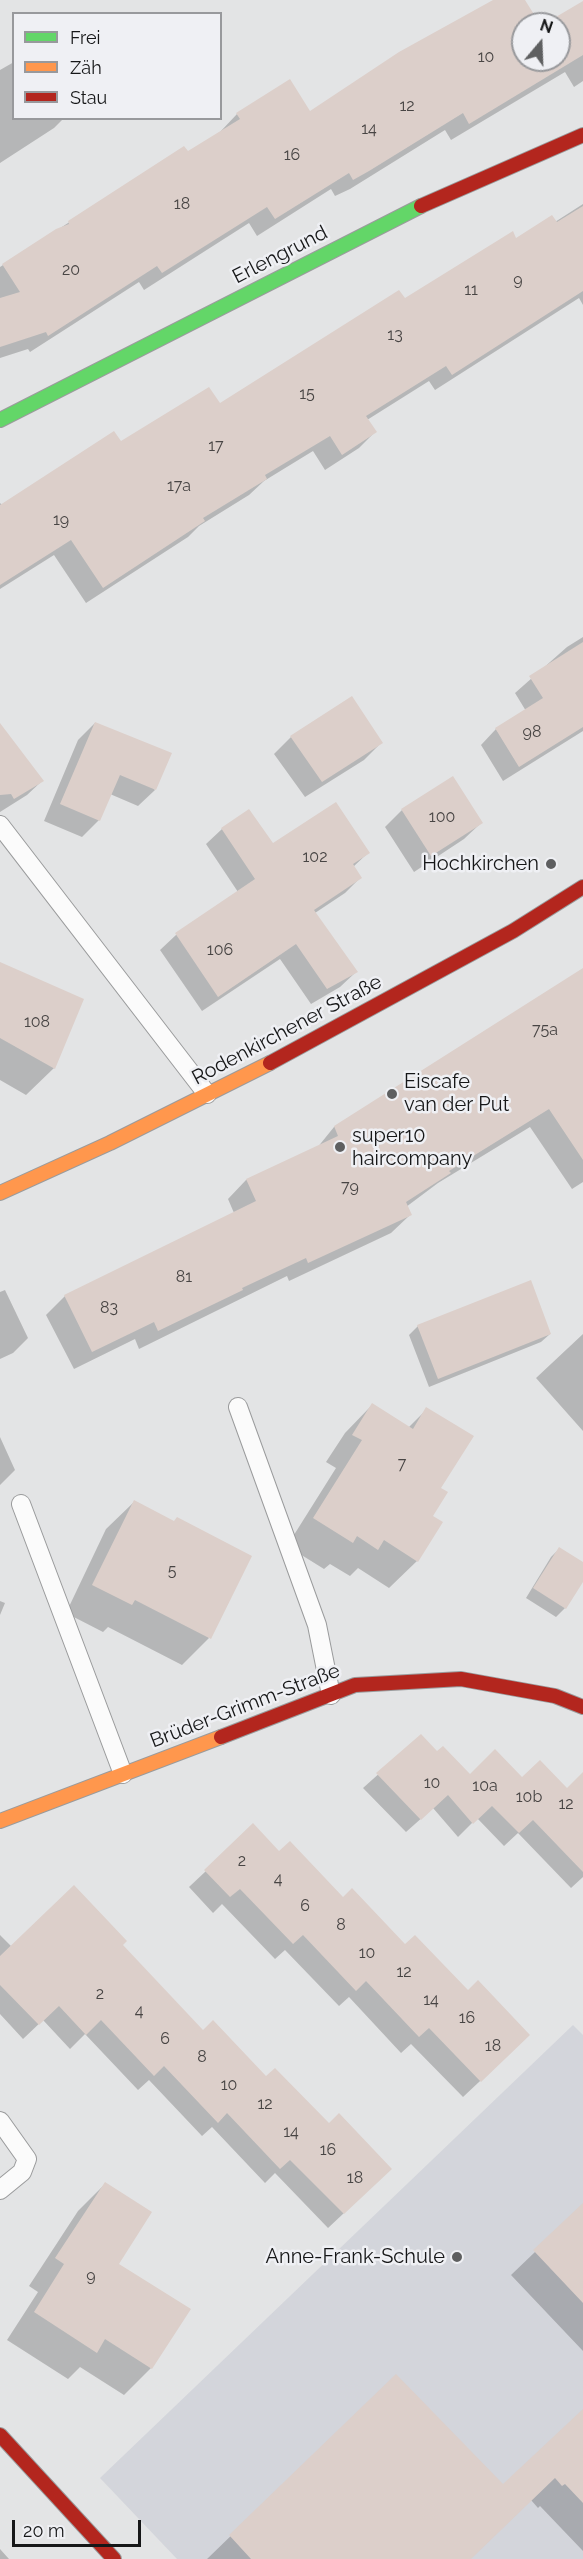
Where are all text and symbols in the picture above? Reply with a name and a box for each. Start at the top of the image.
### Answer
legend [12,12,222,120]
north arrow [511,12,571,72]
text: N [538,15,555,37]
text: Frei [70,27,100,48]
house number: 10 [478,47,494,67]
text: Zäh [70,57,102,78]
text: Stau [70,87,107,108]
house number: 12 [399,96,415,116]
house number: 14 [361,119,377,139]
house number: 16 [284,145,300,165]
house number: 18 [174,194,190,214]
street label: Erlengrund [229,221,331,289]
house number: 20 [62,260,80,280]
house number: 9 [513,270,523,290]
house number: 11 [464,280,478,300]
house number: 13 [387,325,403,345]
house number: 15 [299,384,315,404]
house number: 17 [208,436,224,456]
house number: 17a [167,476,191,496]
house number: 19 [53,510,69,530]
house number: 98 [523,722,541,742]
house number: 100 [429,807,455,827]
house number: 102 [303,847,327,867]
place label: Hochkirchen [422,852,539,876]
marker: Hochkirchen [544,857,558,871]
house number: 106 [207,940,233,960]
street label: Rodenkirchener Straße [188,970,386,1090]
house number: 108 [24,1012,50,1032]
house number: 75a [532,1020,558,1040]
place label: Eiscafe van der Put [404,1070,509,1117]
marker: Eiscafe van der Put [385,1087,399,1101]
place label: super10 haircompany [352,1124,472,1171]
marker: super10 haircompany [333,1140,347,1154]
house number: 79 [341,1177,359,1197]
house number: 81 [176,1267,192,1287]
house number: 83 [100,1298,118,1318]
house number: 7 [398,1454,406,1474]
house number: 5 [168,1561,176,1581]
street label: Brüder-Grimm-Straße [147,1659,343,1753]
house number: 10 [424,1773,440,1793]
house number: 10a [472,1776,498,1796]
house number: 10b [516,1787,542,1807]
house number: 12 [558,1794,574,1814]
house number: 2 [238,1851,246,1871]
house number: 4 [274,1869,282,1889]
house number: 6 [300,1896,310,1916]
house number: 8 [336,1915,346,1935]
house number: 10 [359,1943,375,1963]
house number: 12 [396,1962,412,1982]
house number: 2 [96,1984,104,2004]
house number: 14 [423,1990,439,2010]
house number: 4 [135,2001,143,2021]
house number: 16 [459,2008,475,2028]
house number: 6 [160,2029,170,2049]
house number: 18 [485,2036,501,2056]
house number: 8 [197,2047,207,2067]
house number: 10 [221,2075,237,2095]
house number: 12 [257,2094,273,2114]
house number: 14 [283,2122,299,2142]
house number: 16 [320,2140,336,2160]
house number: 18 [347,2168,363,2188]
place label: Anne-Frank-Schule [265,2245,445,2269]
marker: Anne-Frank-Schule [450,2250,464,2264]
house number: 9 [86,2266,96,2286]
scale bar [15,2508,144,2546]
text: 20 m [23,2520,65,2541]

